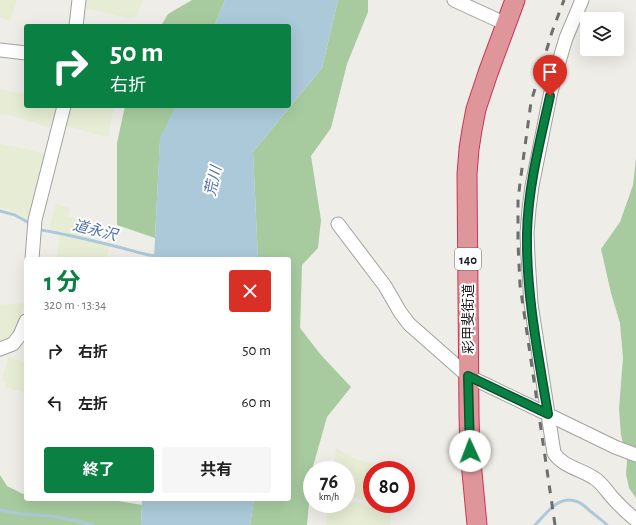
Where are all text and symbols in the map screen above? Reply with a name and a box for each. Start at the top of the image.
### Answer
map controls [580,12,624,56]
button: layers [580,12,624,56]
text: 50 m [110,39,164,67]
icon: right [44,40,96,92]
pin [533,55,567,96]
icon: arrive [539,61,561,83]
text: 右折 [110,77,146,95]
water label: 荒川 [202,163,224,197]
water label: 道永沢 [71,217,121,244]
road number: 140 [455,248,481,270]
button: close [229,270,271,312]
text: 1 分 [44,271,80,295]
street label: 彩甲斐街道 [461,284,476,354]
text: 320 m · 13:34 [44,299,106,312]
icon: right [44,340,66,362]
text: 50 m [242,343,271,358]
text: 右折 [78,345,108,360]
icon: left [44,392,66,414]
text: 60 m [242,395,271,410]
text: 左折 [78,397,108,412]
position arrow [449,430,491,472]
button: 終了 [44,447,154,493]
button: 共有 [162,447,271,493]
speed limit sign: 80 [363,461,415,513]
text: 76 [320,472,338,492]
text: km/h [319,492,339,502]

